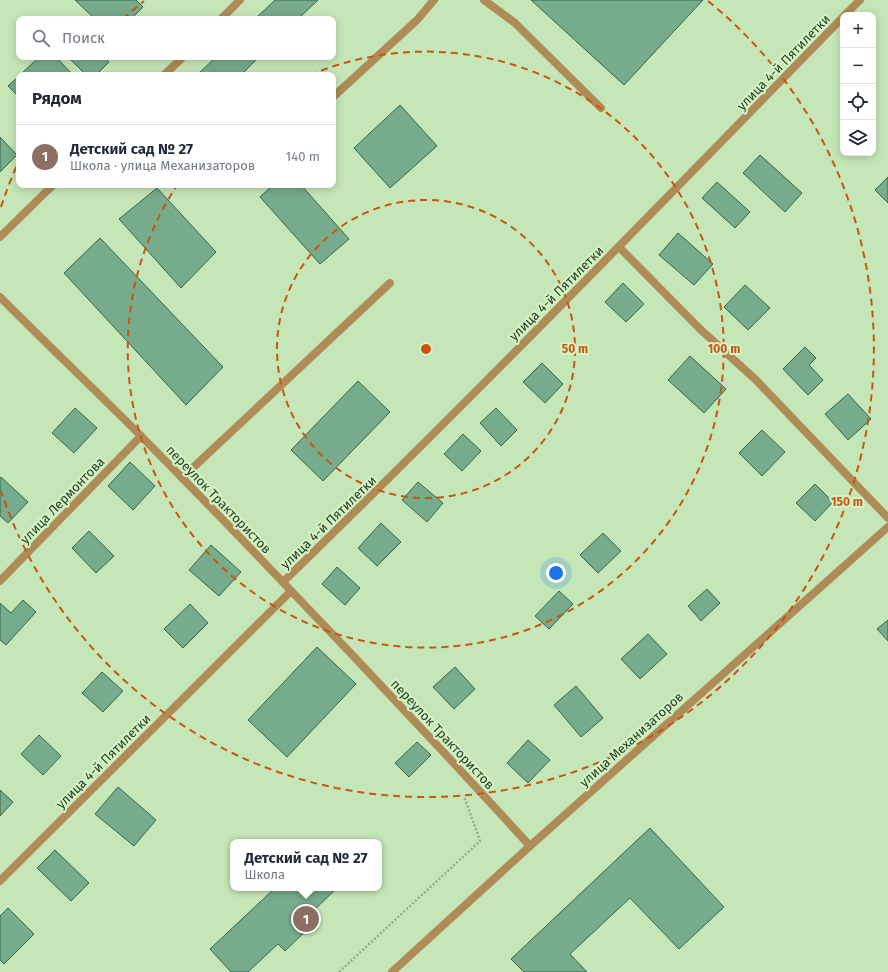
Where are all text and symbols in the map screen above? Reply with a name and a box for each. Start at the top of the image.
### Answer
street label: улица 4-й Пятилетки [734,11,833,113]
map controls [840,12,876,156]
button: + [840,12,876,48]
search box [16,16,336,60]
icon: search [30,27,52,49]
text: Поиск [62,29,105,47]
button: − [840,48,876,84]
button: locate [840,84,876,120]
text: Рядом [32,88,82,109]
button: layers [840,120,876,156]
text: Детский сад № 27 [70,140,193,158]
text: 1 [42,149,48,164]
text: 140 m [286,149,320,164]
text: Школа · улица Механизаторов [70,158,255,173]
street label: улица 4-й Пятилетки [506,243,607,344]
centre of rings [419,342,433,356]
text: 50 m [562,342,588,356]
text: 100 m [708,342,740,356]
street label: переулок Трактористов [163,442,274,557]
street label: улица Лермонтова [17,454,108,547]
street label: улица 4-й Пятилетки [277,473,379,572]
text: 150 m [831,495,863,509]
your location [546,563,566,583]
street label: переулок Трактористов [388,676,497,792]
street label: улица Механизаторов [576,689,686,790]
street label: улица 4-й Пятилетки [53,711,154,812]
popup [230,839,382,891]
text: Детский сад № 27 [244,849,368,867]
text: Школа [244,867,285,882]
pin: 1 [293,904,319,934]

